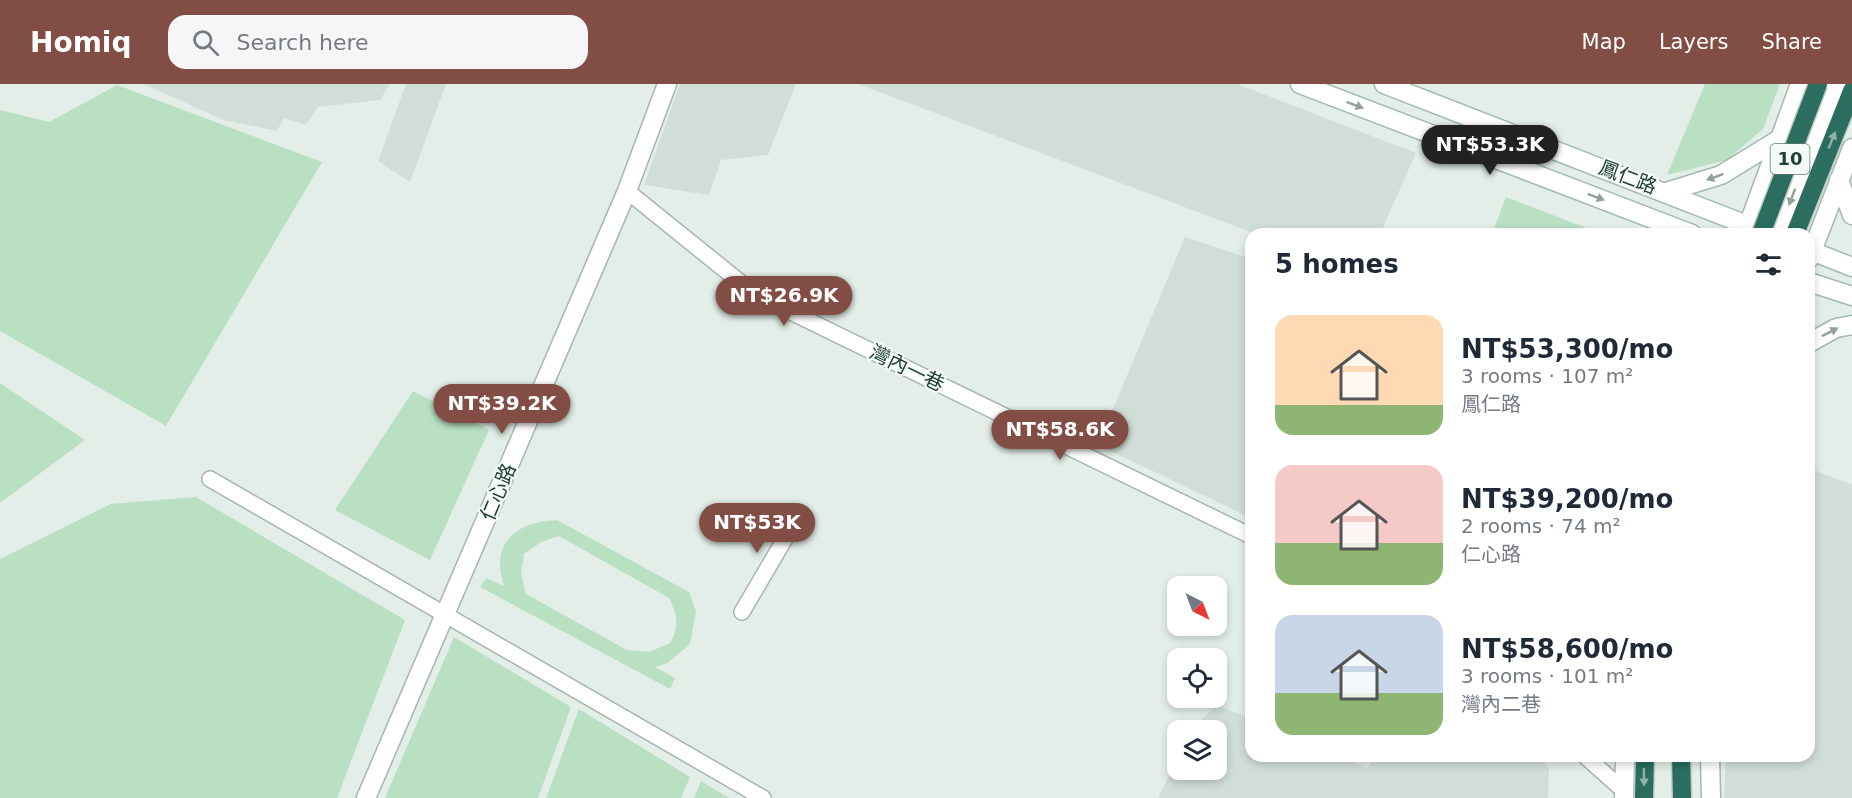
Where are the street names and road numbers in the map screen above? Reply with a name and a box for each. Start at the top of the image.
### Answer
road number: 10 [1770,144,1810,174]
street label: 鳳仁路 [1596,155,1660,199]
street label: 灣內一巷 [866,340,948,396]
street label: 仁心路 [475,460,521,524]

